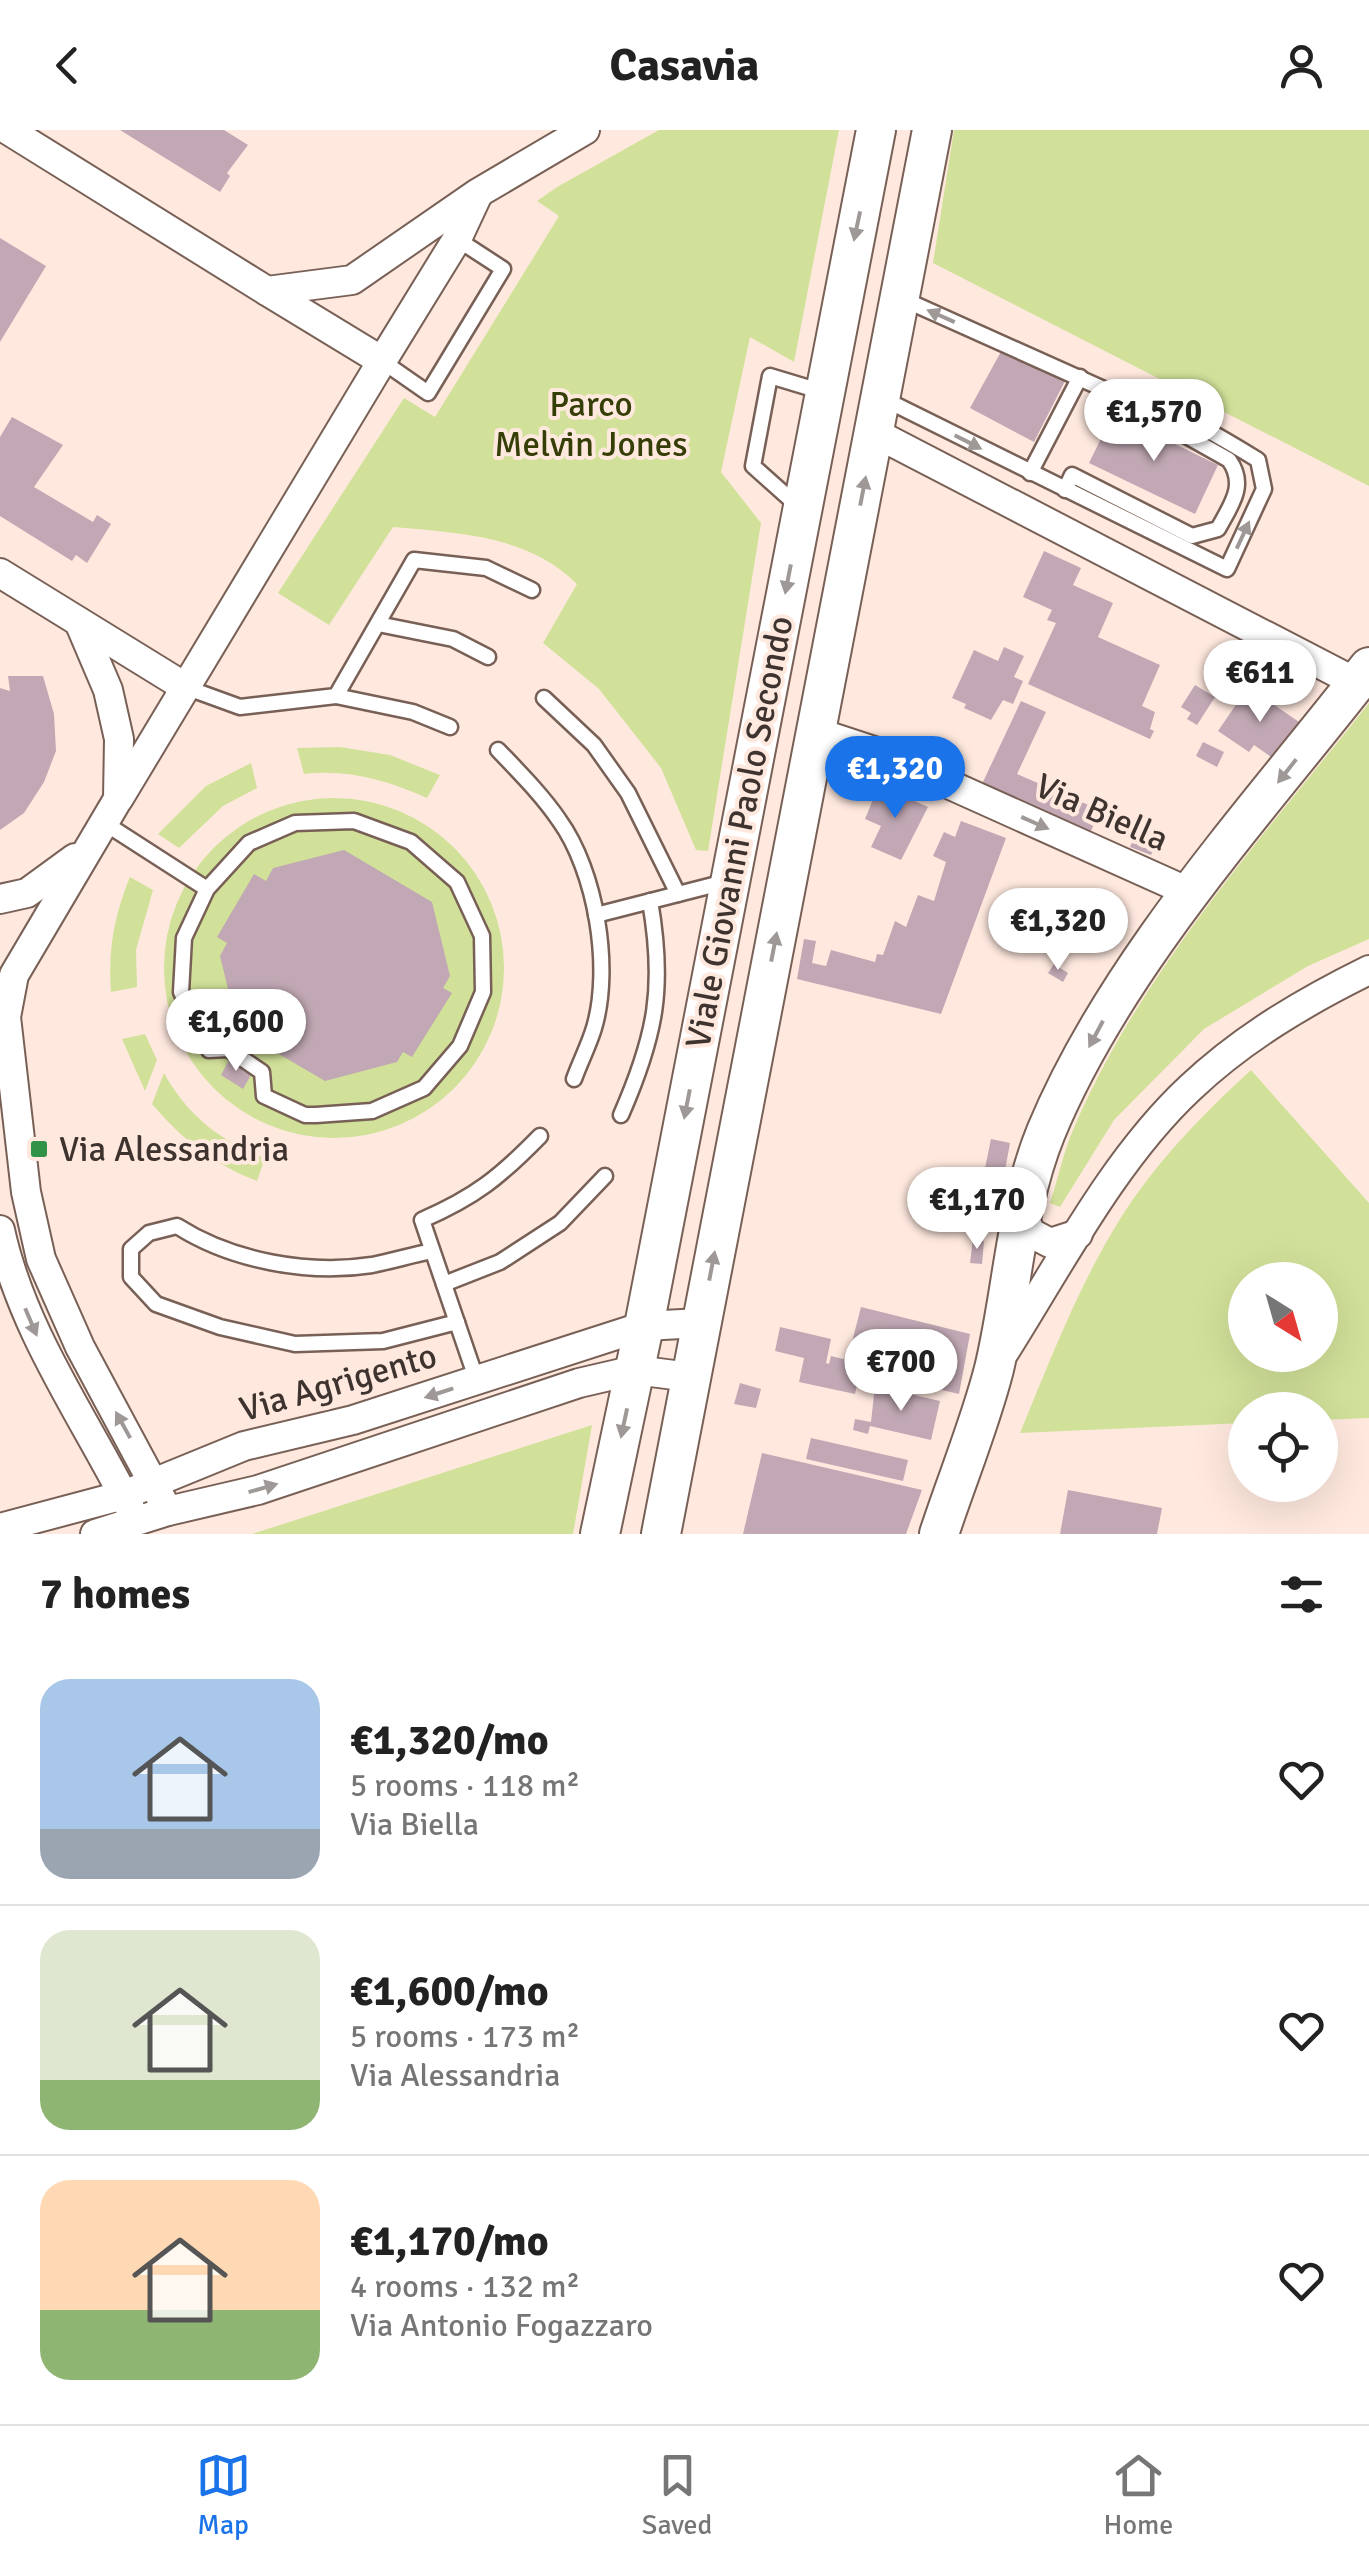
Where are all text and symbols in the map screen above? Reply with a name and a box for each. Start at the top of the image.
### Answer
icon: back [40,38,95,93]
text: Casavia [610,38,759,93]
icon: person [1274,38,1329,93]
one-way arrow [848,210,864,241]
one-way arrow [926,308,956,324]
pin: €1,570 [1073,379,1235,464]
park label: Parco Melvin Jones [494,383,688,466]
text: €1,570 [1106,392,1202,431]
one-way arrow [954,433,983,450]
one-way arrow [856,475,872,506]
one-way arrow [1234,520,1251,549]
one-way arrow [780,564,795,595]
street label: Viale Giovanni Paolo Secondo [676,612,803,1052]
pin: €611 [1201,640,1319,725]
text: €611 [1225,653,1295,692]
pin: €1,320 [814,736,976,821]
text: €1,320 [847,749,943,788]
one-way arrow [1277,759,1298,784]
street label: Via Biella [1029,764,1175,861]
one-way arrow [1020,815,1050,831]
pin: €1,320 [977,888,1139,973]
text: €1,320 [1010,901,1106,940]
one-way arrow [767,931,782,963]
pin: €1,600 [155,989,317,1074]
text: €1,600 [188,1002,284,1041]
one-way arrow [1088,1019,1105,1048]
one-way arrow [679,1089,694,1120]
place label: Via Alessandria [59,1128,289,1171]
marker: Via Alessandria [28,1138,50,1160]
pin: €1,170 [896,1167,1058,1252]
text: €1,170 [929,1180,1025,1219]
one-way arrow [704,1250,720,1281]
north arrow [1228,1262,1338,1372]
map controls [1228,1262,1338,1502]
one-way arrow [23,1307,39,1337]
pin: €700 [842,1329,960,1414]
street label: Via Agrigento [235,1334,442,1431]
text: €700 [866,1342,936,1381]
one-way arrow [423,1386,453,1401]
button: locate [1228,1392,1338,1502]
one-way arrow [615,1408,631,1439]
one-way arrow [114,1411,132,1439]
one-way arrow [248,1480,279,1495]
icon: filters [1274,1567,1329,1622]
text: 7 homes [40,1569,190,1620]
text: €1,320/mo [350,1715,549,1766]
icon: home [120,1719,240,1839]
icon: heart [1274,1752,1329,1807]
text: 5 rooms · 118 m² [350,1766,580,1805]
text: Via Biella [350,1805,479,1844]
text: €1,600/mo [350,1966,549,2017]
icon: home [120,1970,240,2090]
icon: heart [1274,2003,1329,2058]
text: 5 rooms · 173 m² [350,2017,580,2056]
text: Via Alessandria [350,2056,561,2095]
text: €1,170/mo [350,2216,549,2267]
icon: home [120,2220,240,2340]
icon: heart [1274,2253,1329,2308]
text: 4 rooms · 132 m² [350,2267,580,2306]
text: Via Antonio Fogazzaro [350,2306,653,2345]
tab: Map [196,2448,251,2542]
tab: Saved [642,2448,712,2542]
tab: Home [1104,2448,1173,2542]

